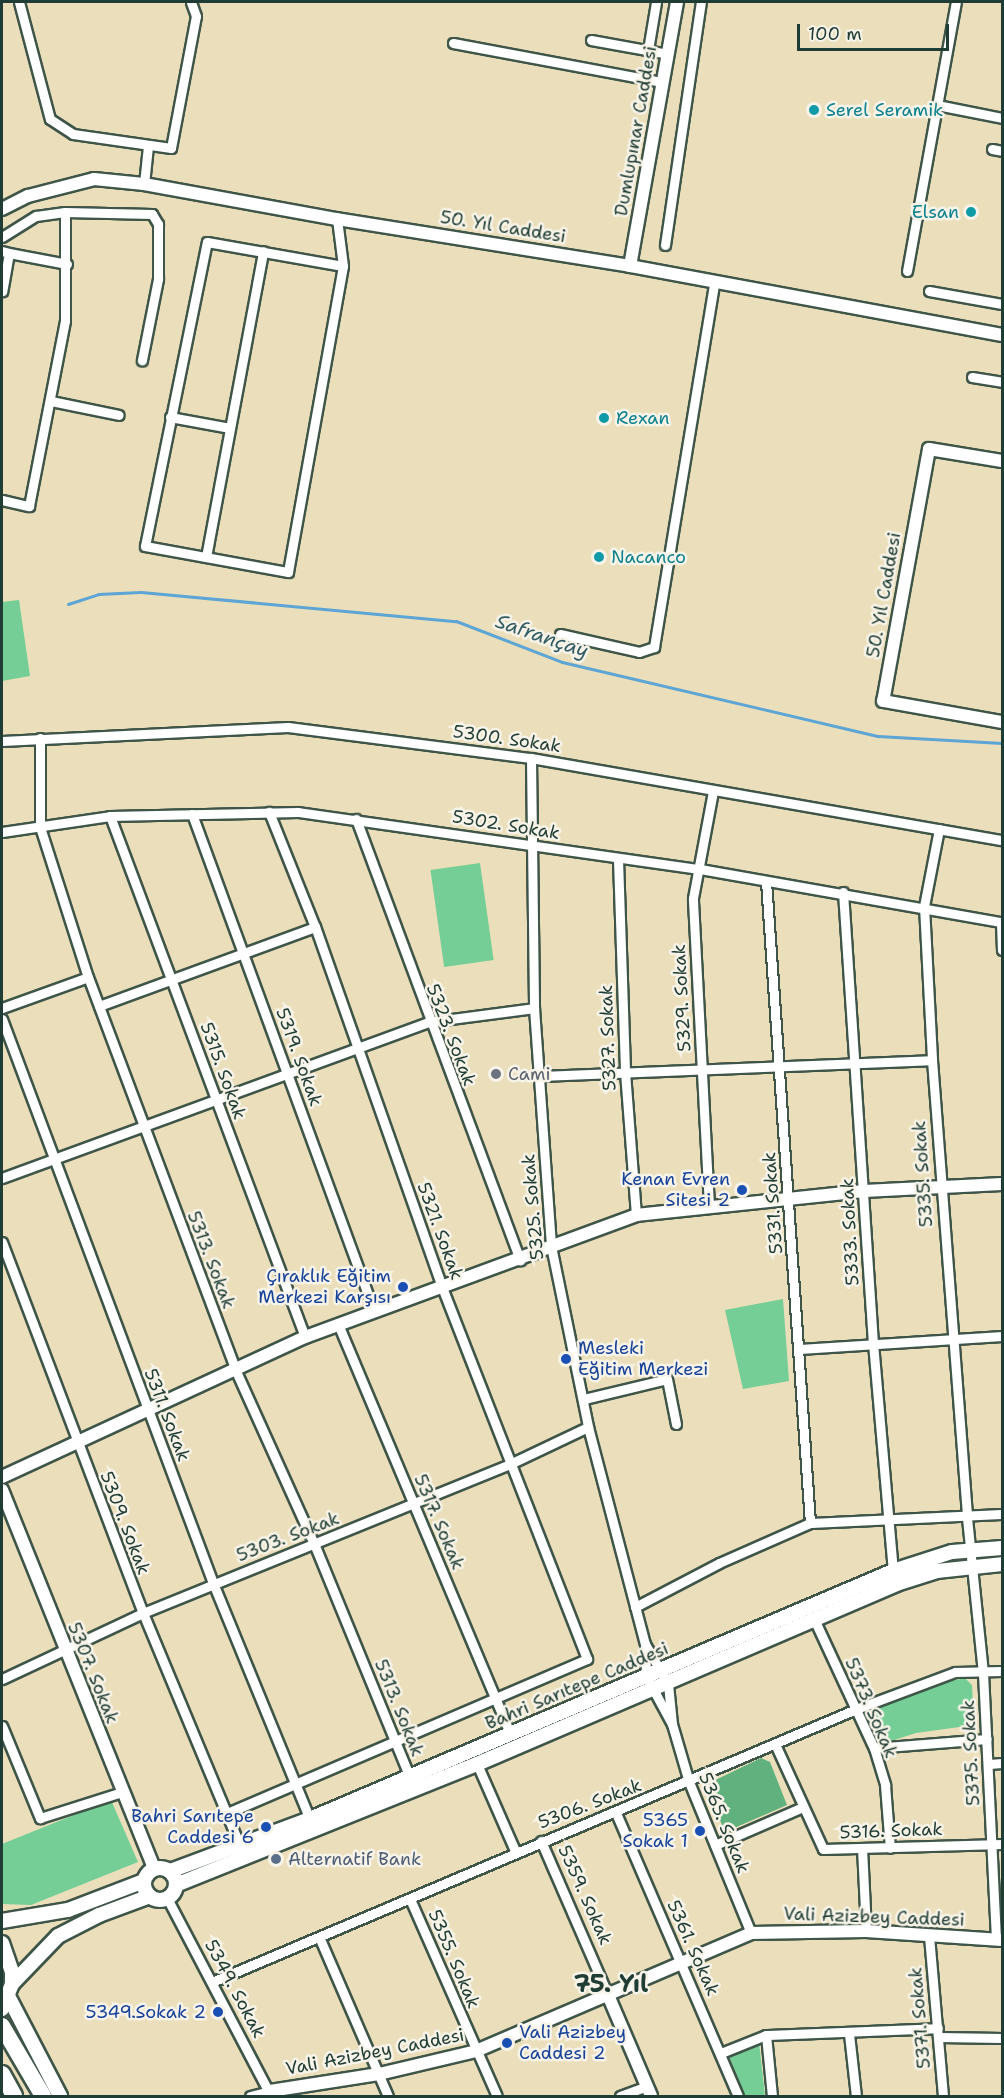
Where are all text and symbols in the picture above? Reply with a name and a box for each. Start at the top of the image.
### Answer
scale bar [800,12,952,50]
text: 100 m [808,22,862,46]
street label: Dumlupınar Caddesi [610,44,662,218]
place label: Serel Seramik [826,99,943,121]
marker: Serel Seramik [807,103,821,117]
place label: Elsan [912,201,959,223]
marker: Elsan [964,205,978,219]
street label: 50. Yıl Caddesi [439,206,567,248]
place label: Rexan [616,407,670,429]
marker: Rexan [597,411,611,425]
street label: 50. Yıl Caddesi [862,531,906,659]
place label: Nacanco [611,546,686,568]
marker: Nacanco [592,550,606,564]
water label: Safrançay [492,609,592,663]
street label: 5300. Sokak [452,721,562,757]
street label: 5302. Sokak [451,806,561,844]
street label: 5329. Sokak [668,944,696,1052]
street label: 5323. Sokak [422,981,480,1089]
street label: 5327. Sokak [595,985,621,1091]
street label: 5319. Sokak [271,1005,327,1109]
street label: 5315. Sokak [195,1019,251,1123]
place label: Cami [508,1063,550,1085]
marker: Cami [489,1067,503,1081]
street label: 5335. Sokak [909,1120,937,1228]
street label: 5331. Sokak [759,1151,787,1255]
street label: 5325. Sokak [518,1153,548,1261]
place label: Kenan Evren Sitesi 2 [621,1169,730,1212]
street label: 5333. Sokak [836,1178,864,1286]
street label: 5321. Sokak [412,1179,468,1283]
marker: Kenan Evren Sitesi 2 [735,1183,749,1197]
street label: 5313. Sokak [183,1208,239,1312]
place label: Çıraklık Eğitim Merkezi Karşısı [258,1266,391,1308]
marker: Çıraklık Eğitim Merkezi Karşısı [396,1280,410,1294]
place label: Mesleki Eğitim Merkezi [578,1338,708,1380]
marker: Mesleki Eğitim Merkezi [559,1352,573,1366]
street label: 5311. Sokak [139,1366,195,1464]
street label: 5309. Sokak [95,1468,155,1578]
street label: 5317. Sokak [409,1471,469,1573]
street label: 5303. Sokak [234,1507,342,1567]
street label: 5307. Sokak [63,1619,123,1727]
street label: Bahri Sarıtepe Caddesi [482,1638,672,1734]
street label: 5373. Sokak [840,1655,902,1761]
street label: 5313. Sokak [370,1656,428,1760]
street label: 5375. Sokak [957,1700,985,1806]
street label: 5365. Sokak [694,1769,754,1877]
street label: 5306. Sokak [535,1774,645,1834]
place label: Bahri Sarıtepe Caddesi 6 [131,1806,254,1848]
place label: 5365 Sokak 1 [623,1810,688,1852]
street label: 5316. Sokak [839,1818,943,1844]
marker: Bahri Sarıtepe Caddesi 6 [259,1820,273,1834]
marker: 5365 Sokak 1 [693,1824,707,1838]
street label: 5359. Sokak [553,1842,617,1948]
place label: Alternatif Bank [288,1848,421,1870]
marker: Alternatif Bank [269,1852,283,1866]
street label: 5361. Sokak [662,1897,724,1999]
street label: Vali Azizbey Caddesi [783,1903,965,1931]
street label: 5355. Sokak [423,1906,485,2012]
street label: 5349. Sokak [200,1936,270,2042]
street label: 5371. Sokak [905,1966,935,2070]
district label: 75. Yıl [574,1971,648,1999]
place label: 5349.Sokak 2 [85,2001,206,2023]
marker: 5349.Sokak 2 [211,2005,225,2019]
place label: Vali Azizbey Caddesi 2 [519,2022,626,2064]
street label: Vali Azizbey Caddesi [284,2024,466,2080]
marker: Vali Azizbey Caddesi 2 [500,2036,514,2050]

